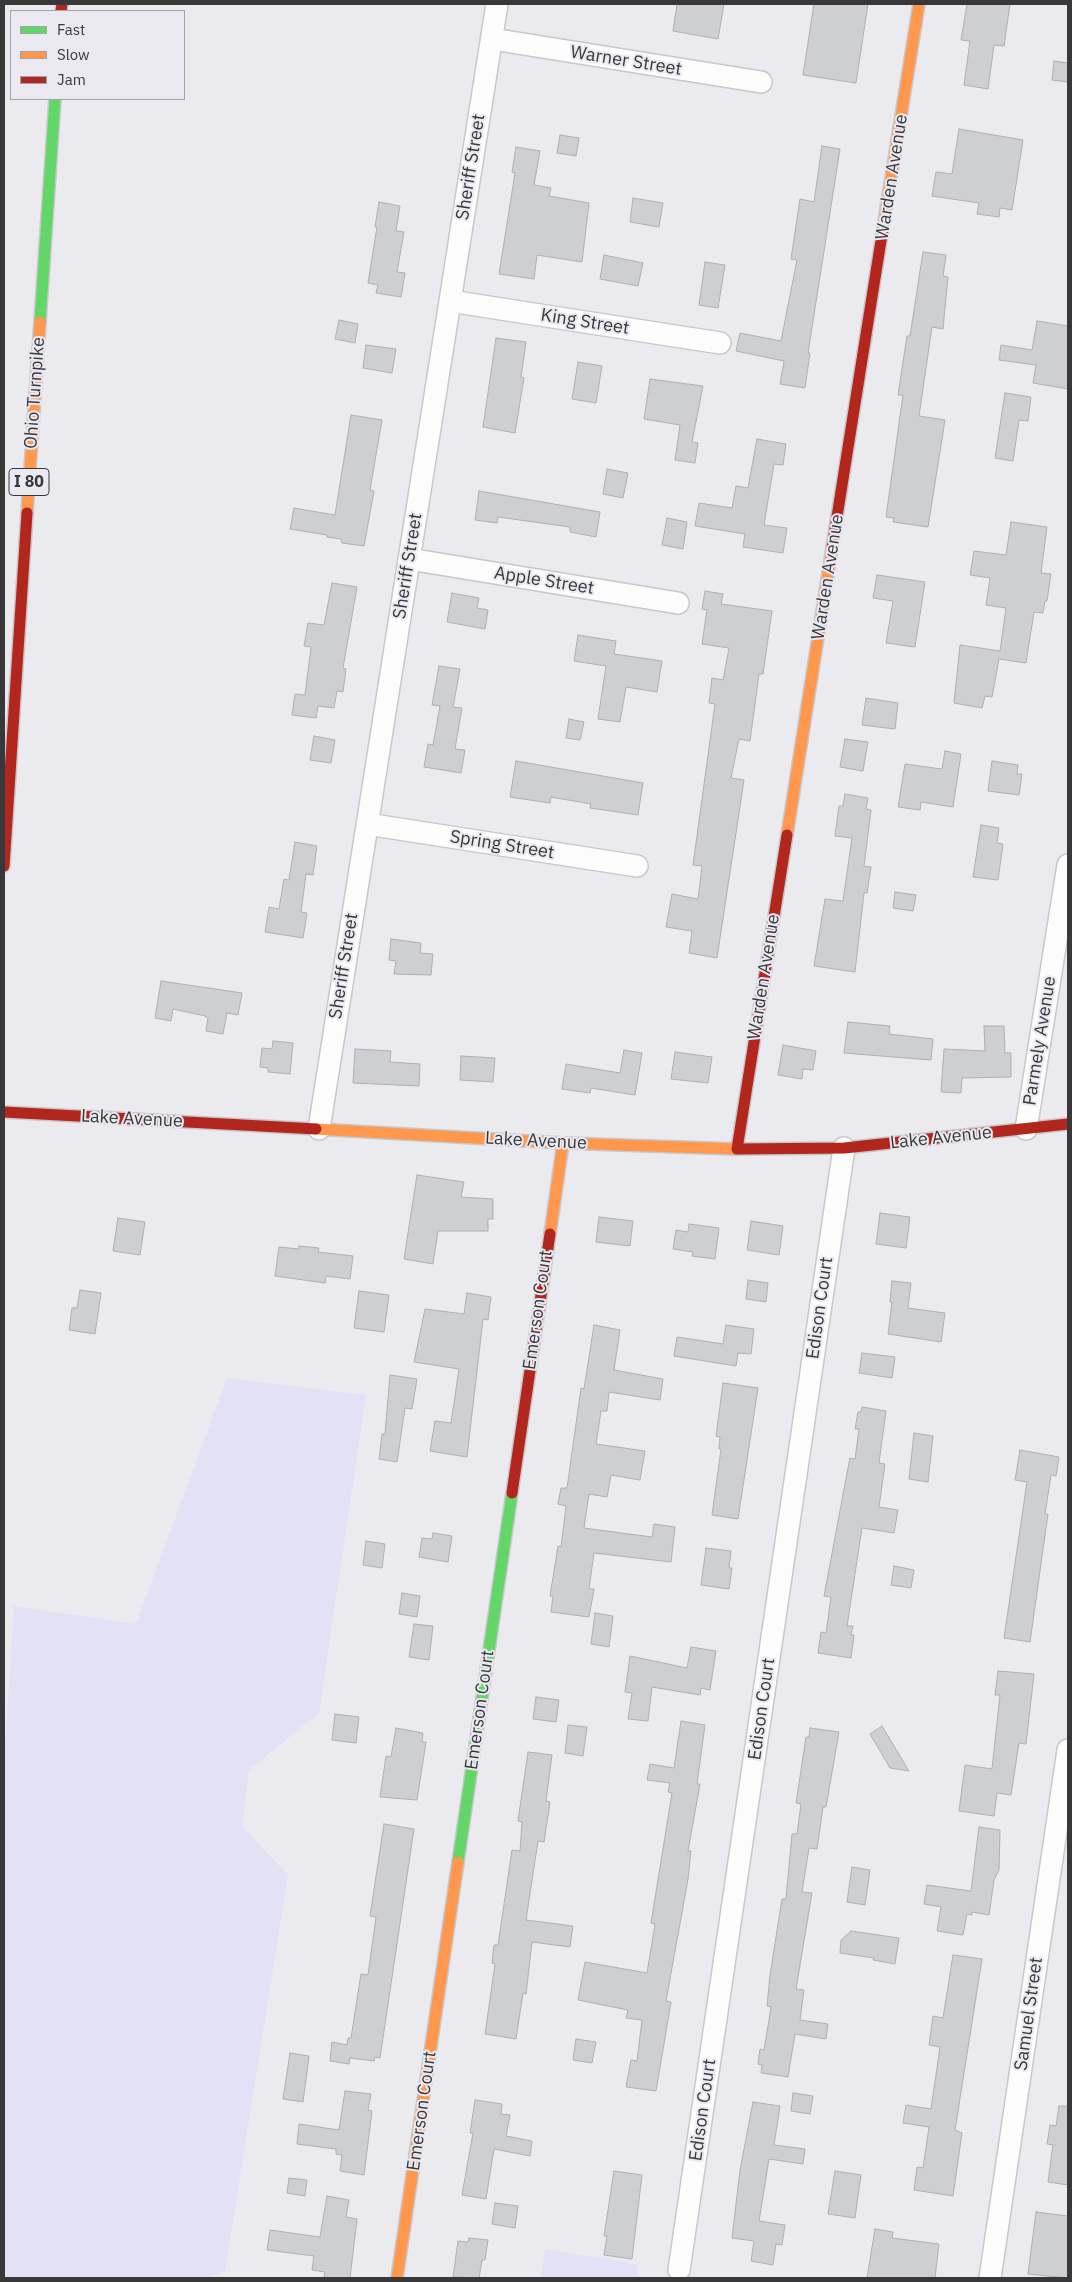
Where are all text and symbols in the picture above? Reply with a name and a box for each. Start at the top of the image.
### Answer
legend [10,10,185,100]
text: Fast [57,20,85,39]
street label: Warner Street [569,42,683,80]
text: Slow [57,45,90,64]
text: Jam [57,70,86,89]
street label: Sheriff Street [452,112,490,222]
street label: Warden Avenue [871,113,913,241]
street label: King Street [539,304,631,340]
street label: Ohio Turnpike [20,336,50,450]
road number: I 80 [9,468,49,496]
street label: Sheriff Street [389,511,427,621]
street label: Warden Avenue [807,513,849,641]
street label: Apple Street [493,562,595,600]
street label: Spring Street [448,826,556,864]
street label: Sheriff Street [325,911,363,1021]
street label: Warden Avenue [743,913,785,1041]
street label: Parmely Avenue [1019,975,1061,1107]
street label: Lake Avenue [80,1106,184,1132]
street label: Lake Avenue [889,1122,993,1154]
street label: Lake Avenue [484,1128,588,1154]
street label: Emerson Court [519,1249,557,1371]
street label: Edison Court [802,1255,838,1361]
street label: Emerson Court [461,1649,499,1771]
street label: Edison Court [744,1656,780,1762]
street label: Samuel Street [1010,1956,1048,2072]
street label: Emerson Court [403,2050,441,2172]
street label: Edison Court [685,2057,721,2163]

